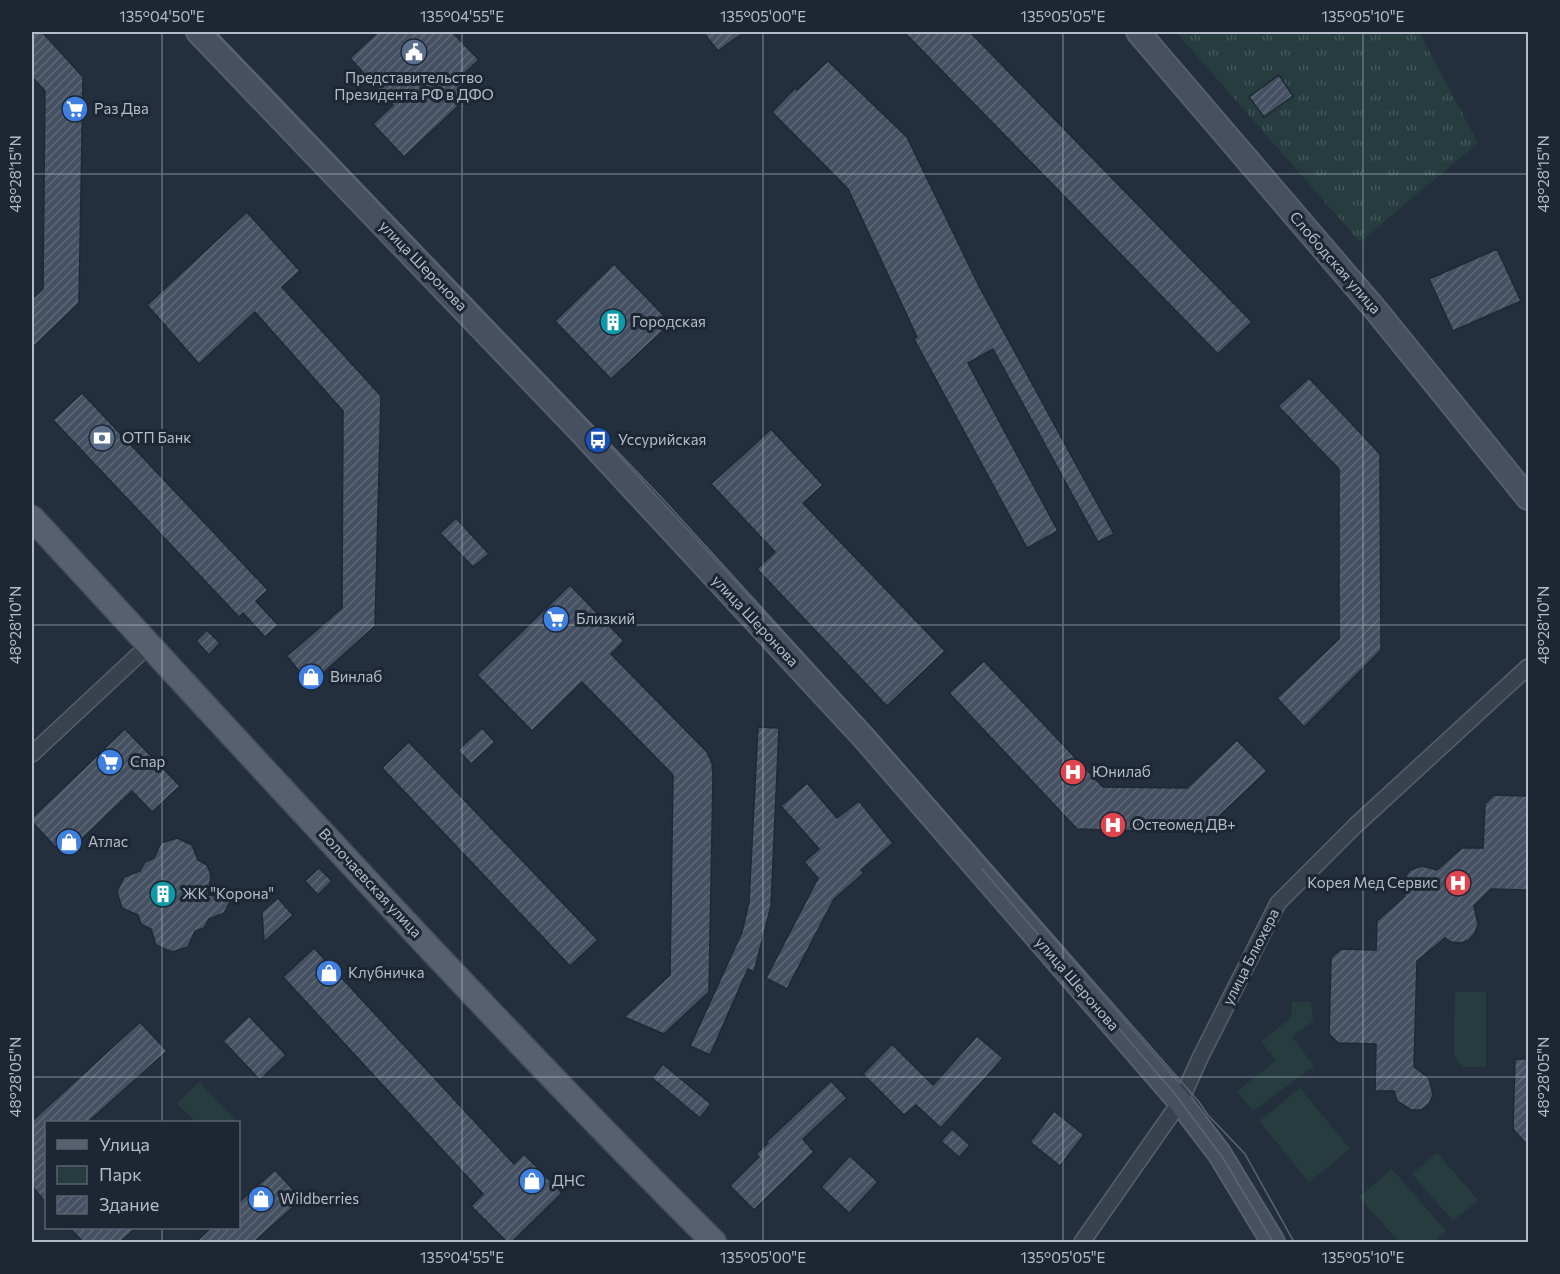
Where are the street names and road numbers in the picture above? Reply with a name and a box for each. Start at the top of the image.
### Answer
street label: Слободская улица [1286,208,1385,317]
street label: улица Шеронова [376,216,471,314]
street label: улица Шеронова [709,571,803,670]
street label: Волочаевская улица [315,824,426,941]
street label: улица Блюхера [1218,905,1282,1008]
street label: улица Шеронова [1032,933,1123,1034]

